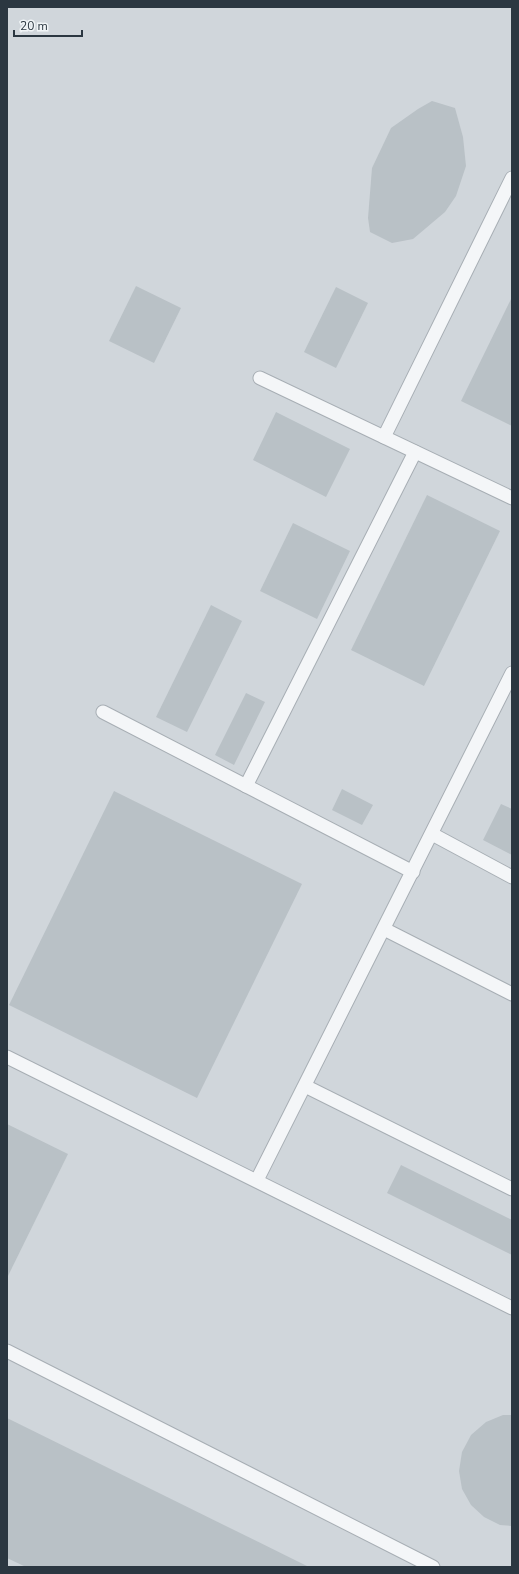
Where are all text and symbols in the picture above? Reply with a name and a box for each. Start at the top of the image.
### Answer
scale bar [14,12,82,38]
text: 20 m [20,18,48,34]

